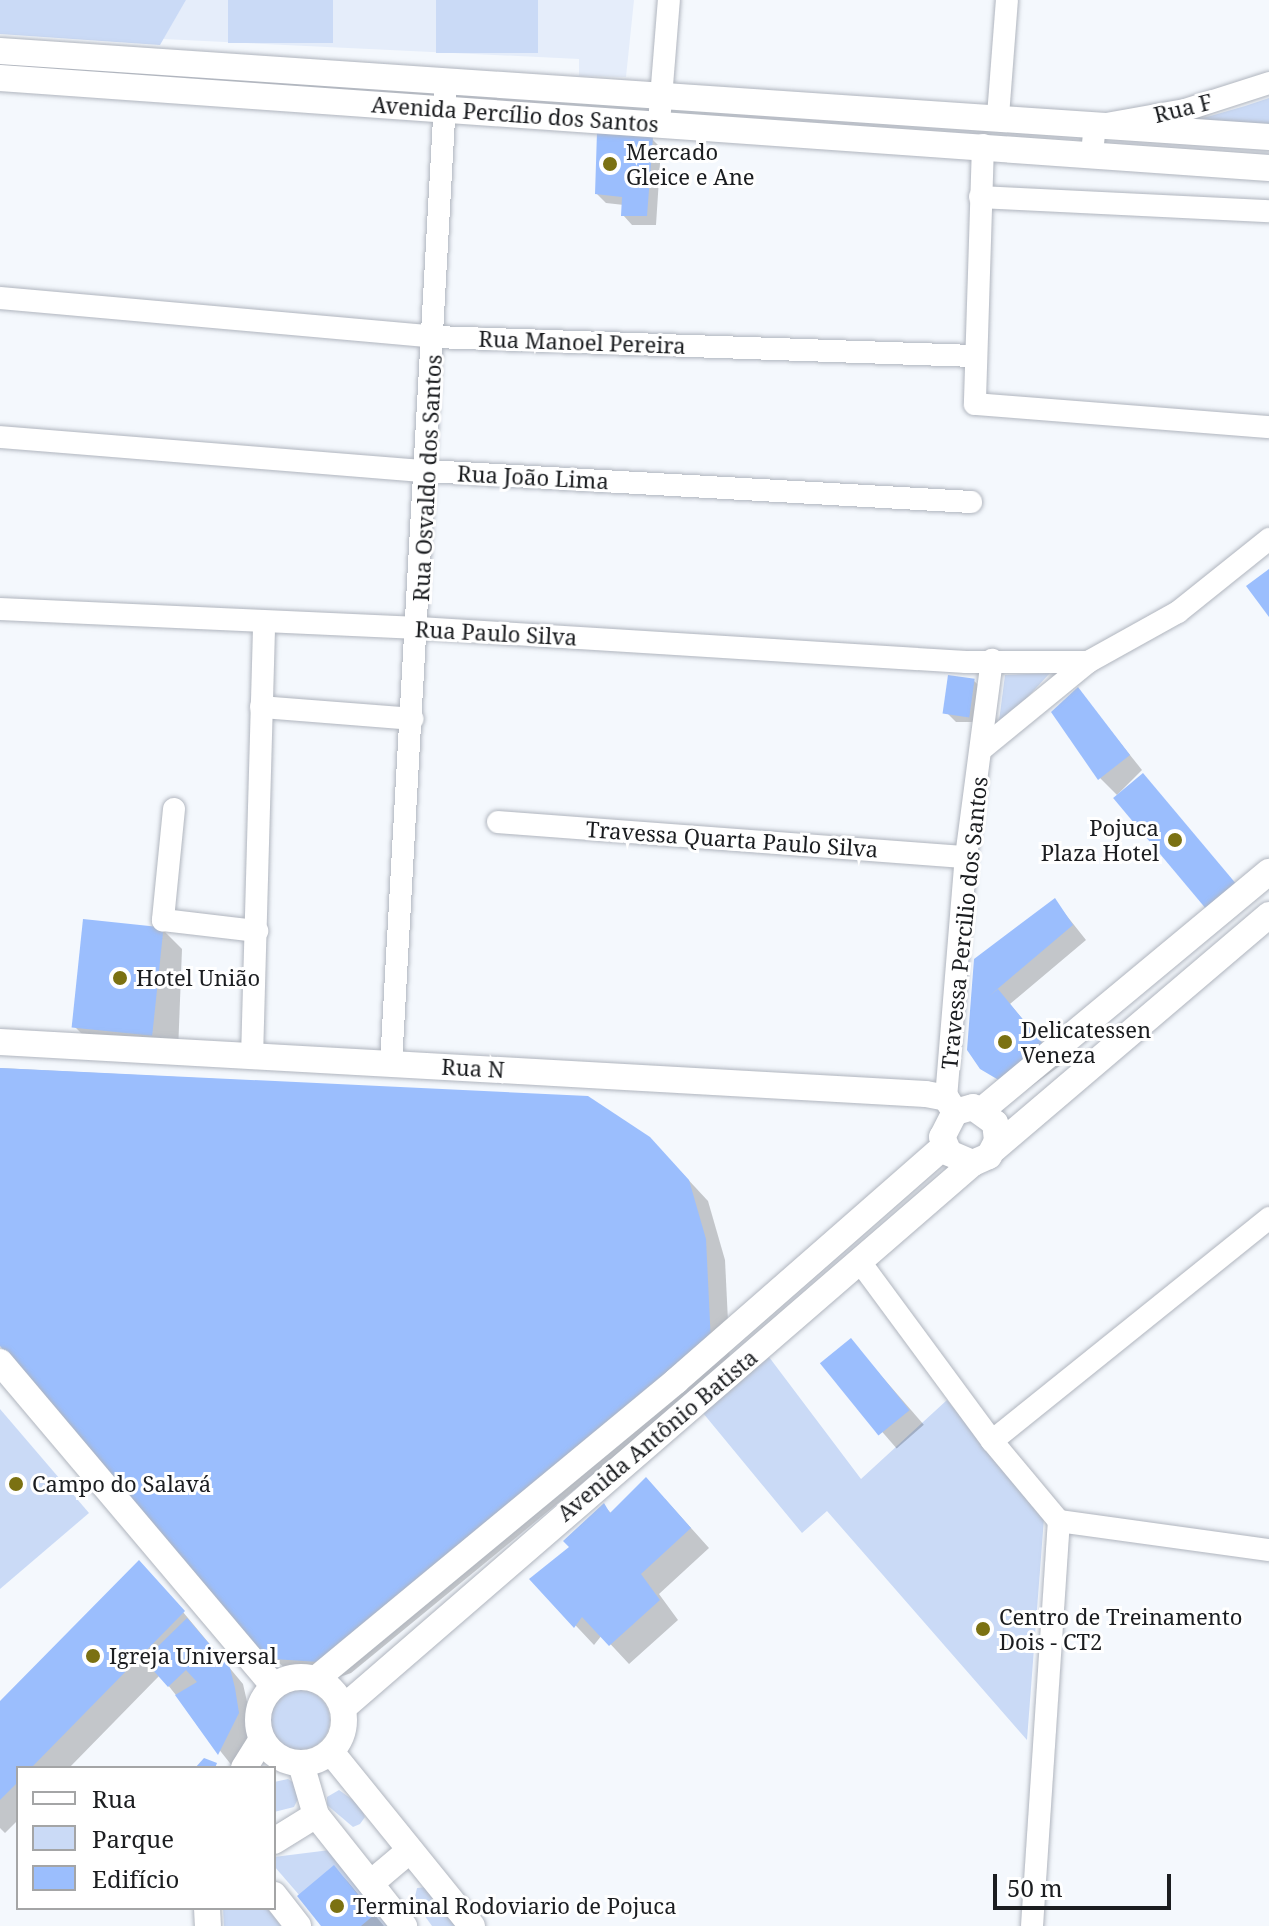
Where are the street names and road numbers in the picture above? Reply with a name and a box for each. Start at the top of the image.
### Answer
street label: Rua F [1151,88,1215,128]
street label: Avenida Percílio dos Santos [371,91,659,137]
street label: Rua Manoel Pereira [478,325,686,359]
street label: Rua Osvaldo dos Santos [407,354,447,602]
street label: Rua João Lima [457,460,609,494]
street label: Rua Paulo Silva [414,616,578,650]
street label: Travessa Percilio dos Santos [935,775,993,1071]
street label: Travessa Quarta Paulo Silva [585,816,879,862]
street label: Rua N [441,1053,505,1083]
street label: Avenida Antônio Batista [552,1344,762,1526]

